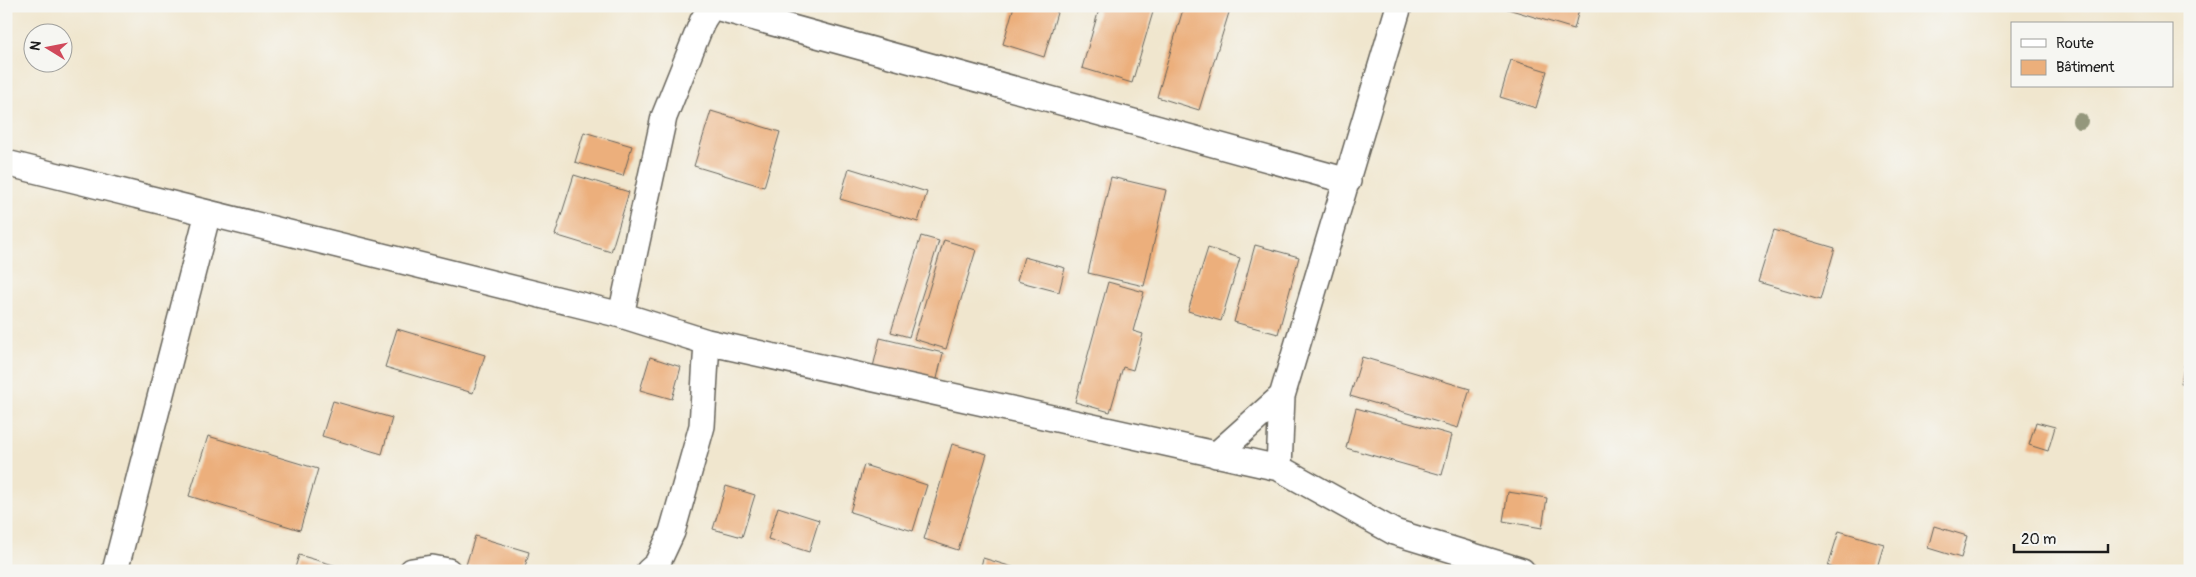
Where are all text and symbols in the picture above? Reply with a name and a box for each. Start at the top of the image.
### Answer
north arrow [22,22,72,72]
legend [2011,22,2174,88]
text: Route [2056,34,2094,53]
text: N [26,40,45,52]
text: Bâtiment [2056,58,2116,77]
scale bar [2014,522,2107,554]
text: 20 m [2021,530,2056,549]

